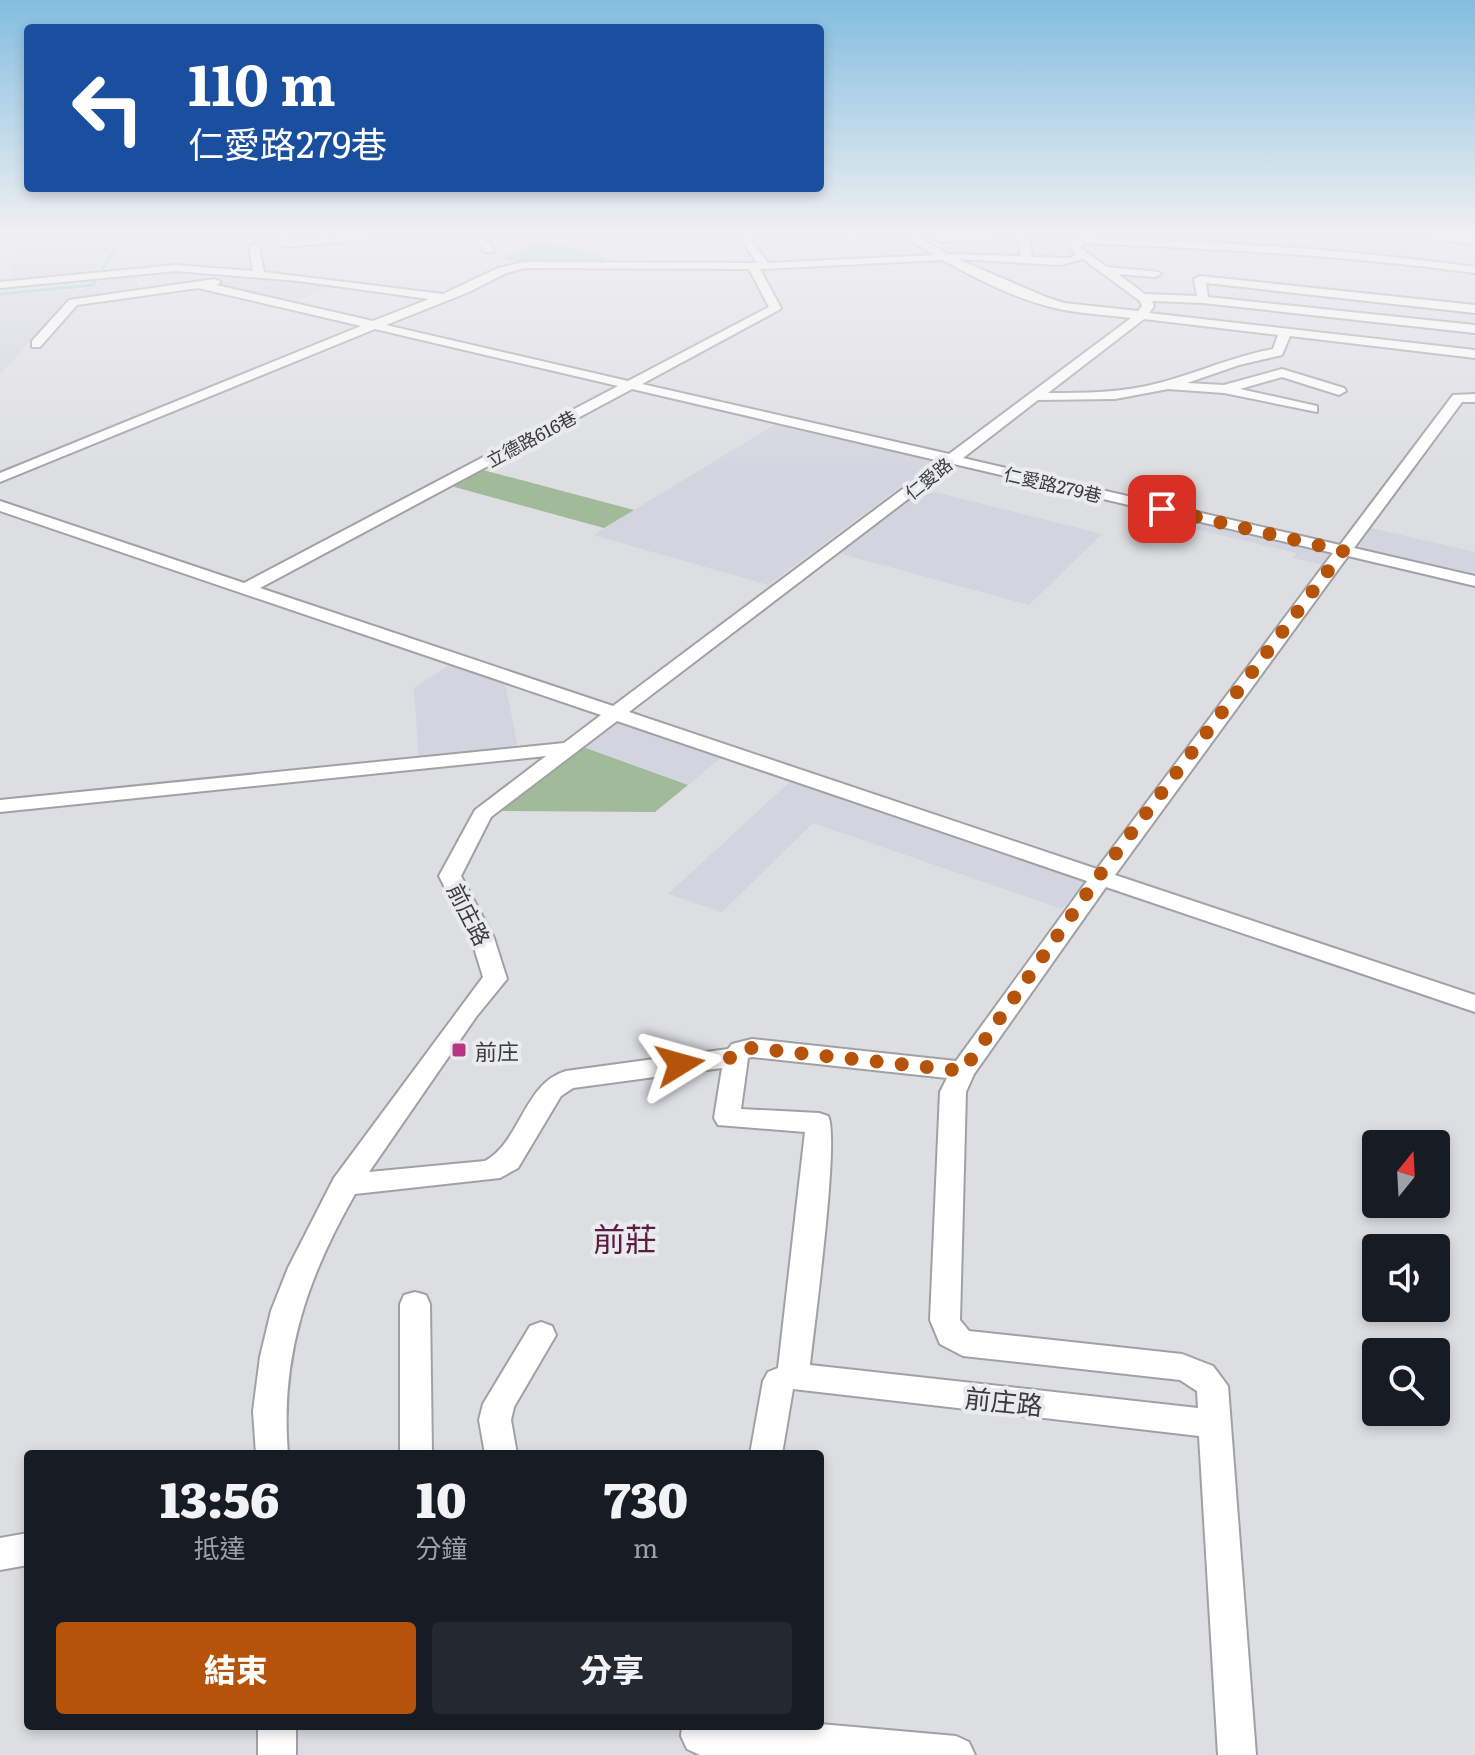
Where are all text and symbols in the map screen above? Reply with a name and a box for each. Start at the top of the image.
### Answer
text: 110 m [188,40,336,123]
icon: left [56,56,160,160]
text: 仁愛路279巷 [188,116,387,169]
street label: 立德路616巷 [481,403,581,473]
street label: 仁愛路 [899,451,957,505]
street label: 仁愛路279巷 [1001,460,1105,508]
pin [1128,475,1196,543]
icon: arrive [1140,487,1184,531]
street label: 前庄路 [440,877,500,951]
position arrow [638,1022,722,1106]
place label: 前庄 [475,1034,519,1067]
marker: 前庄 [450,1041,468,1059]
north arrow [1362,1130,1450,1218]
map controls [1362,1130,1450,1426]
district label: 前莊 [593,1213,657,1261]
button: sound [1362,1234,1450,1322]
button: search [1362,1338,1450,1426]
street label: 前庄路 [963,1377,1045,1423]
text: 13:56 [160,1462,279,1533]
text: 10 [416,1462,467,1533]
text: 730 [603,1462,688,1533]
text: 抵達 [194,1527,246,1566]
text: 分鐘 [415,1527,467,1566]
text: m [633,1527,658,1566]
button: 結束 [56,1622,416,1714]
button: 分享 [432,1622,792,1714]

